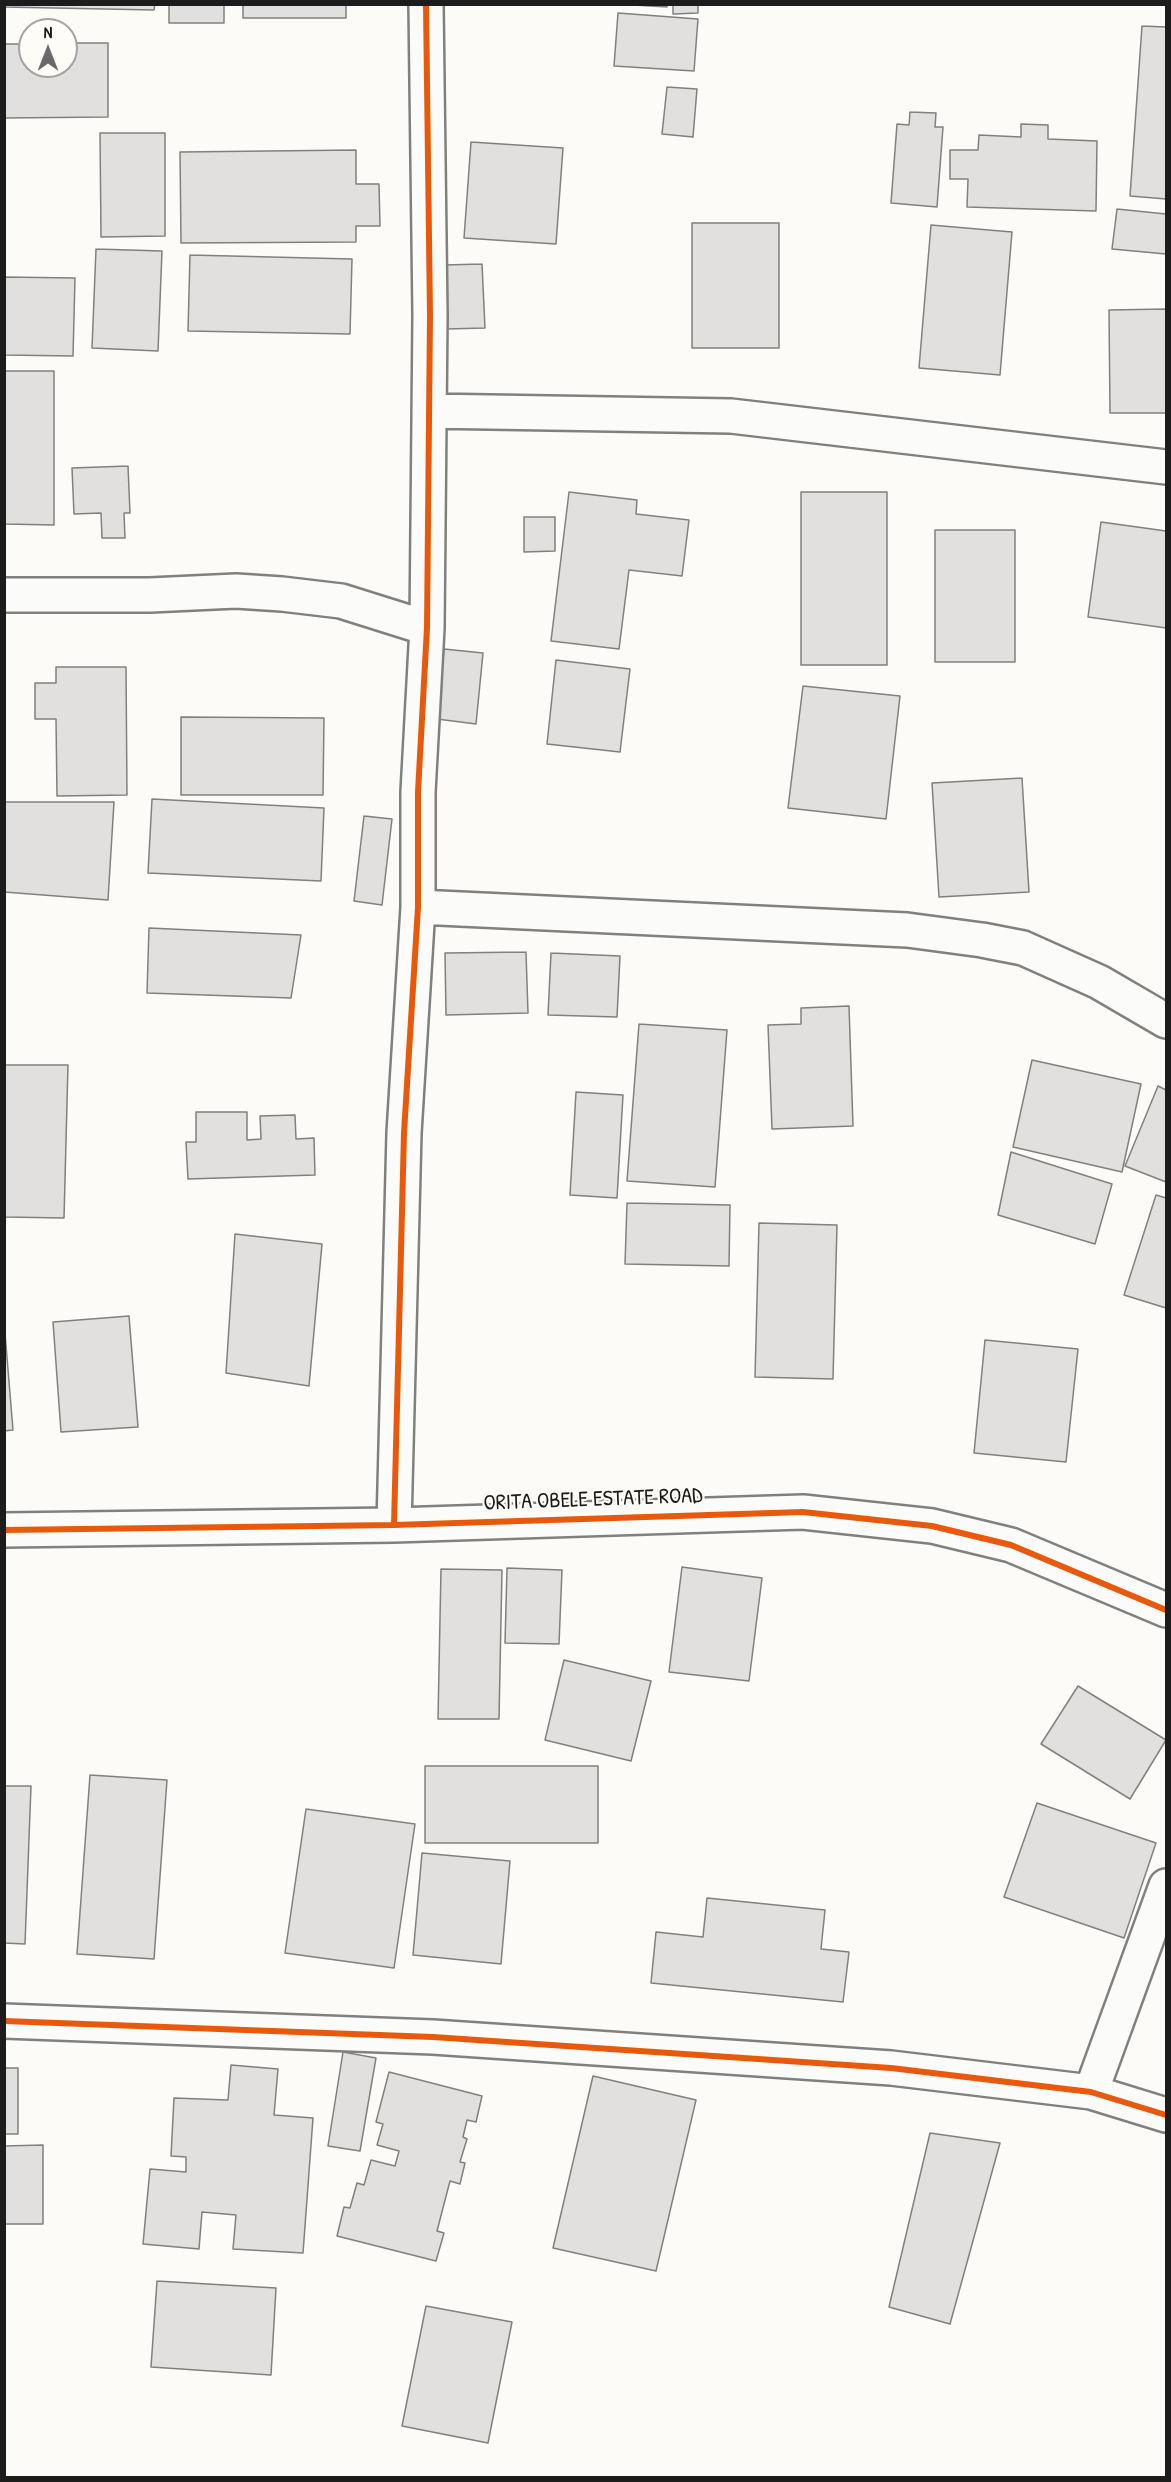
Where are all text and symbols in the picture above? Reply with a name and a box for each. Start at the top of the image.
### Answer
north arrow [18,18,78,78]
text: N [44,21,52,43]
street label: ORITA OBELE ESTATE ROAD [483,1483,703,1517]

